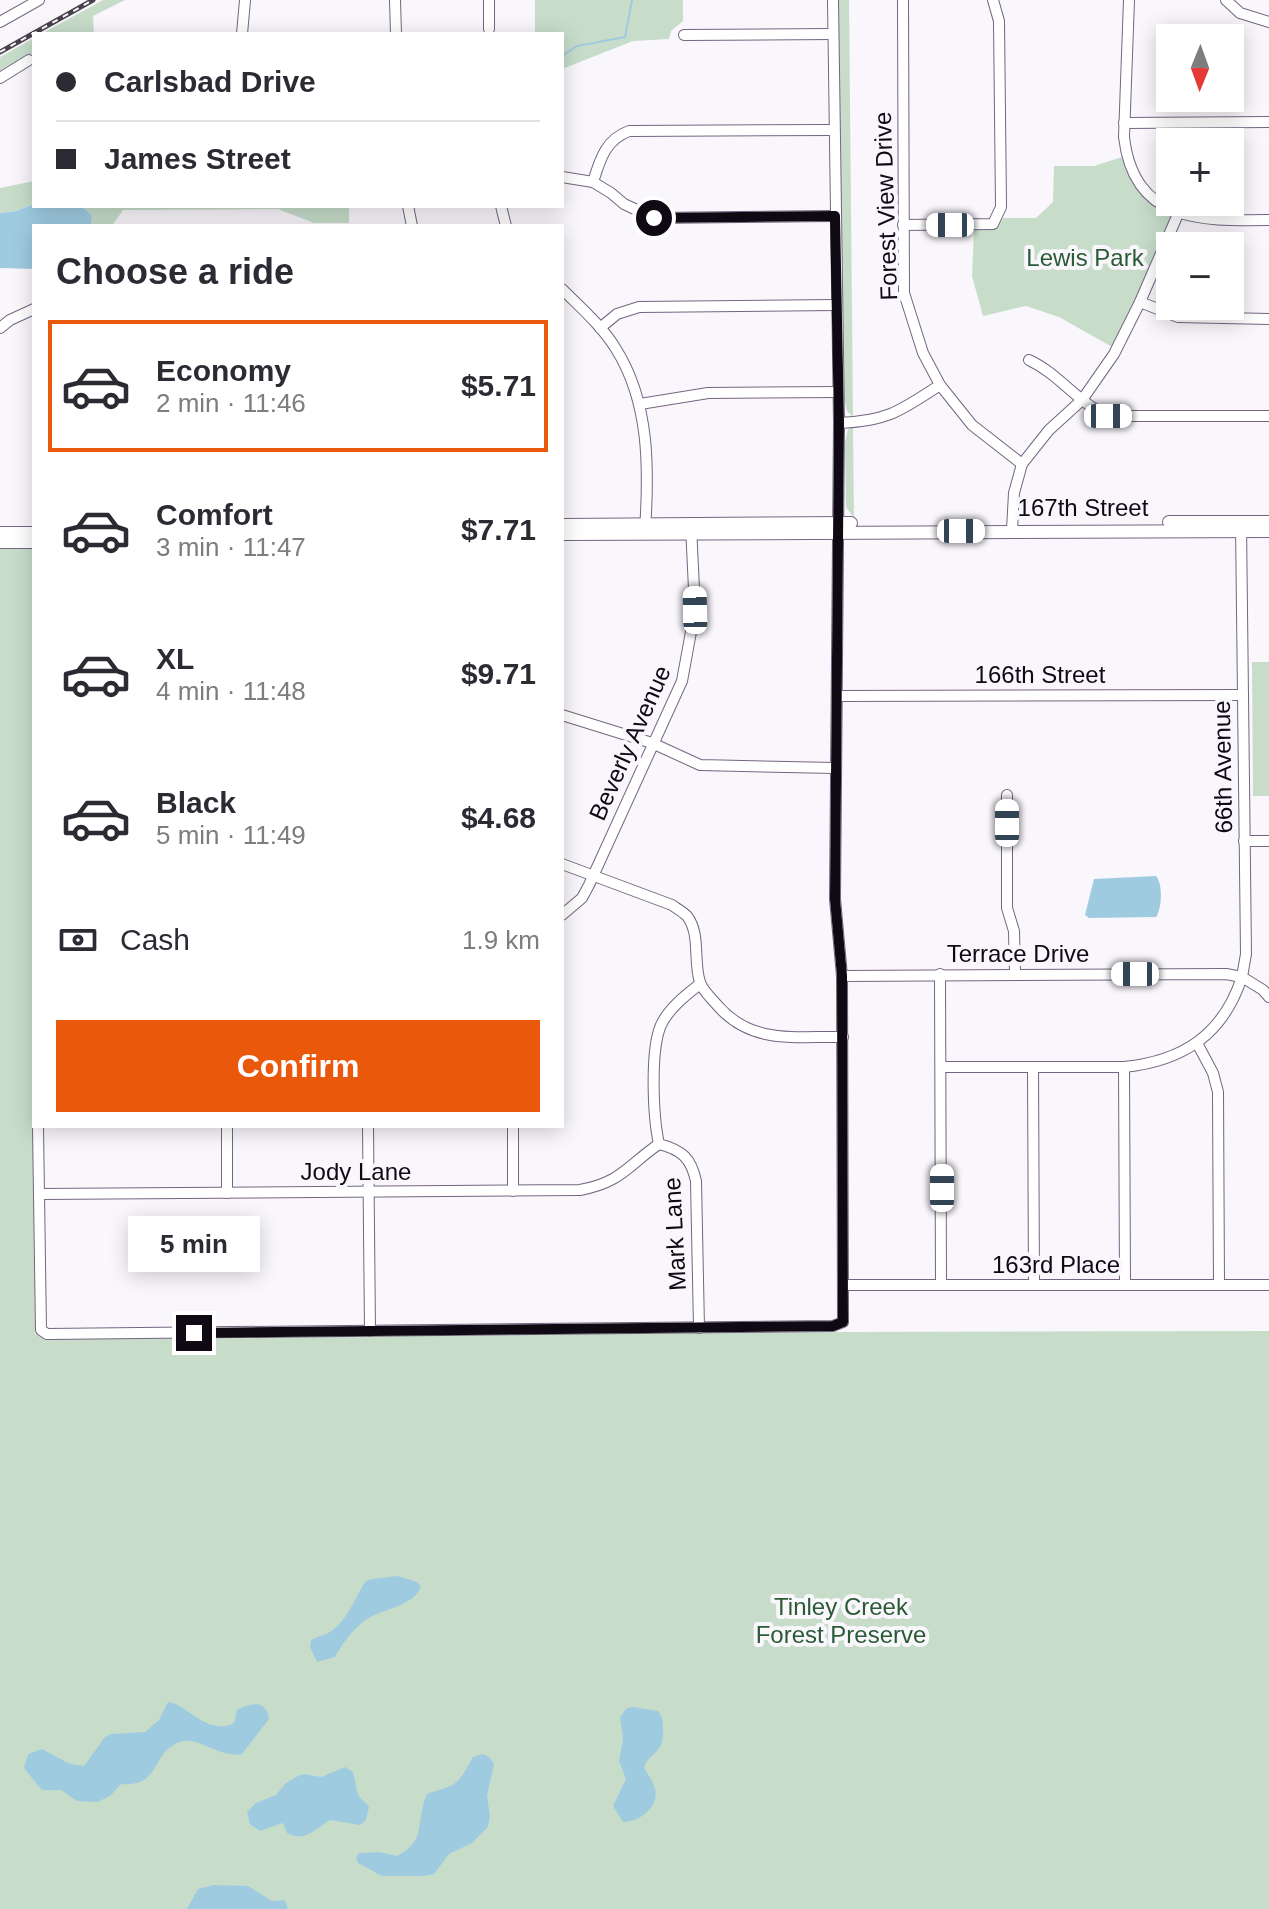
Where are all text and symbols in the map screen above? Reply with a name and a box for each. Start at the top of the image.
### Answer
north arrow [1156,24,1244,112]
map controls [1156,24,1244,320]
text: Carlsbad Drive [104,65,316,98]
street label: Forest View Drive [869,111,902,301]
button: + [1156,128,1244,216]
text: James Street [104,142,291,175]
route start [636,200,672,236]
car [926,213,974,237]
button: − [1156,232,1244,320]
park label: Lewis Park [1026,244,1145,271]
text: Choose a ride [56,251,294,292]
icon: car [60,350,132,422]
text: Economy [156,354,291,387]
text: $5.71 [461,369,536,402]
text: 2 min · 11:46 [156,388,306,418]
car [1084,404,1132,428]
icon: car [60,494,132,566]
street label: 167th Street [1018,494,1149,521]
text: Comfort [156,498,273,531]
text: $7.71 [461,513,536,546]
car [937,519,985,543]
text: 3 min · 11:47 [156,532,306,562]
car [683,586,707,634]
icon: car [60,638,132,710]
text: XL [156,642,194,675]
text: $9.71 [461,657,536,690]
street label: Beverly Avenue [583,661,676,824]
street label: 166th Street [975,661,1106,688]
text: 4 min · 11:48 [156,676,306,706]
street label: 66th Avenue [1208,700,1237,834]
icon: car [60,782,132,854]
text: Black [156,786,236,819]
car [995,799,1019,847]
text: $4.68 [461,801,536,834]
text: 5 min · 11:49 [156,820,306,850]
icon: cash [56,918,100,962]
text: Cash [120,923,190,956]
text: 1.9 km [462,925,540,955]
street label: Terrace Drive [947,940,1089,967]
car [1111,962,1159,986]
button: Confirm [56,1020,540,1112]
street label: Jody Lane [301,1158,411,1185]
car [930,1164,954,1212]
street label: Mark Lane [658,1177,691,1291]
callout: 5 min [128,1217,260,1273]
text: 5 min [160,1229,228,1259]
street label: 163rd Place [992,1251,1120,1278]
route end [176,1315,212,1351]
park label: Tinley Creek Forest Preserve [756,1593,926,1648]

